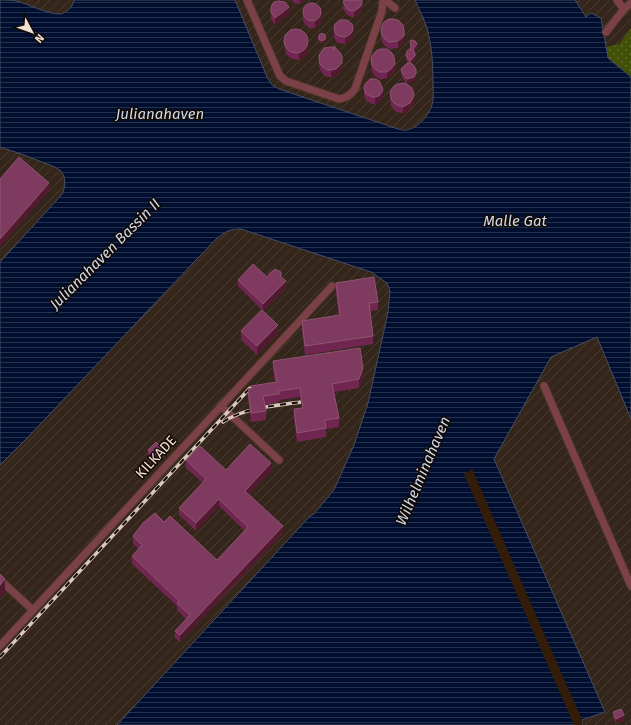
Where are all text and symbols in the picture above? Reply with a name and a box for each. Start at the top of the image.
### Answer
north arrow [12,12,52,52]
text: N [32,31,46,45]
water label: Julianahaven [115,105,204,123]
water label: Julianahaven Bassin II [45,195,164,314]
water label: Malle Gat [483,212,547,230]
water label: Wilhelminahaven [392,414,454,528]
street label: KILKADE [132,432,180,482]

